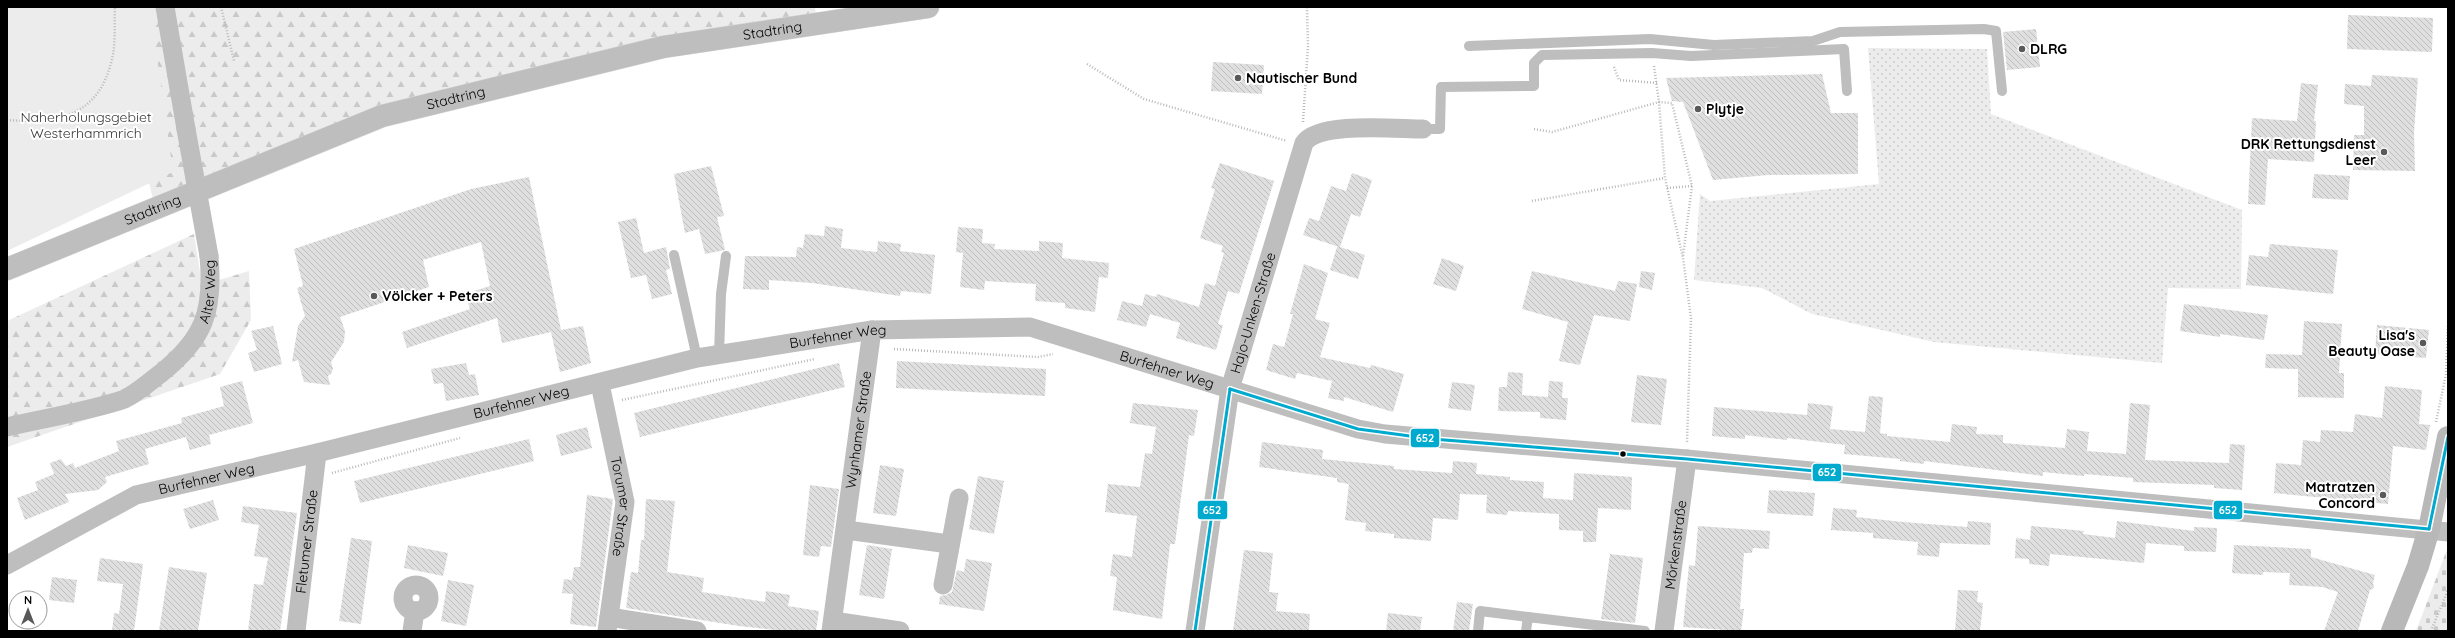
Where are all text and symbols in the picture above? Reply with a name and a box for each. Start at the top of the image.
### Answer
street label: Stadtring [742,17,803,44]
place label: DLRG [2030,40,2067,58]
marker: DLRG [2017,44,2027,54]
place label: Nautischer Bund [1246,69,1357,87]
marker: Nautischer Bund [1233,73,1243,83]
street label: Stadtring [425,82,487,114]
place label: Plytje [1706,100,1744,118]
marker: Plytje [1693,104,1703,114]
park label: Naherholungsgebiet Westerhammrich [20,108,152,142]
place label: DRK Rettungsdienst Leer [2241,135,2376,169]
marker: DRK Rettungsdienst Leer [2379,147,2389,157]
street label: Stadtring [121,190,183,229]
street label: Hajo-Unken-Straße [1226,250,1280,376]
street label: Alter Weg [195,259,219,326]
place label: Völcker + Peters [382,287,493,305]
marker: Völcker + Peters [369,291,379,301]
street label: Burfehner Weg [788,321,887,352]
place label: Lisa's Beauty Oase [2328,326,2415,360]
marker: Lisa's Beauty Oase [2418,338,2428,348]
street label: Burfehner Weg [1118,346,1216,393]
street label: Wynhamer Straße [841,370,875,490]
street label: Burfehner Weg [471,381,571,423]
line badge: 652 [1410,428,1440,448]
text: 652 [1416,431,1434,445]
unlabelled marker [1618,449,1628,459]
street label: Torumer Straße [607,455,634,558]
street label: Burfehner Weg [157,459,256,499]
line badge: 652 [1812,463,1842,482]
text: 652 [1818,465,1836,479]
place label: Matratzen Concord [2305,478,2375,512]
street label: Fletumer Straße [291,489,322,594]
marker: Matratzen Concord [2378,490,2388,500]
street label: Mörkenstraße [1661,499,1690,591]
line badge: 652 [1197,500,1228,520]
line badge: 652 [2213,500,2243,520]
text: 652 [1203,503,1221,517]
text: 652 [2219,503,2237,517]
north arrow [8,590,48,630]
text: N [24,593,32,607]

